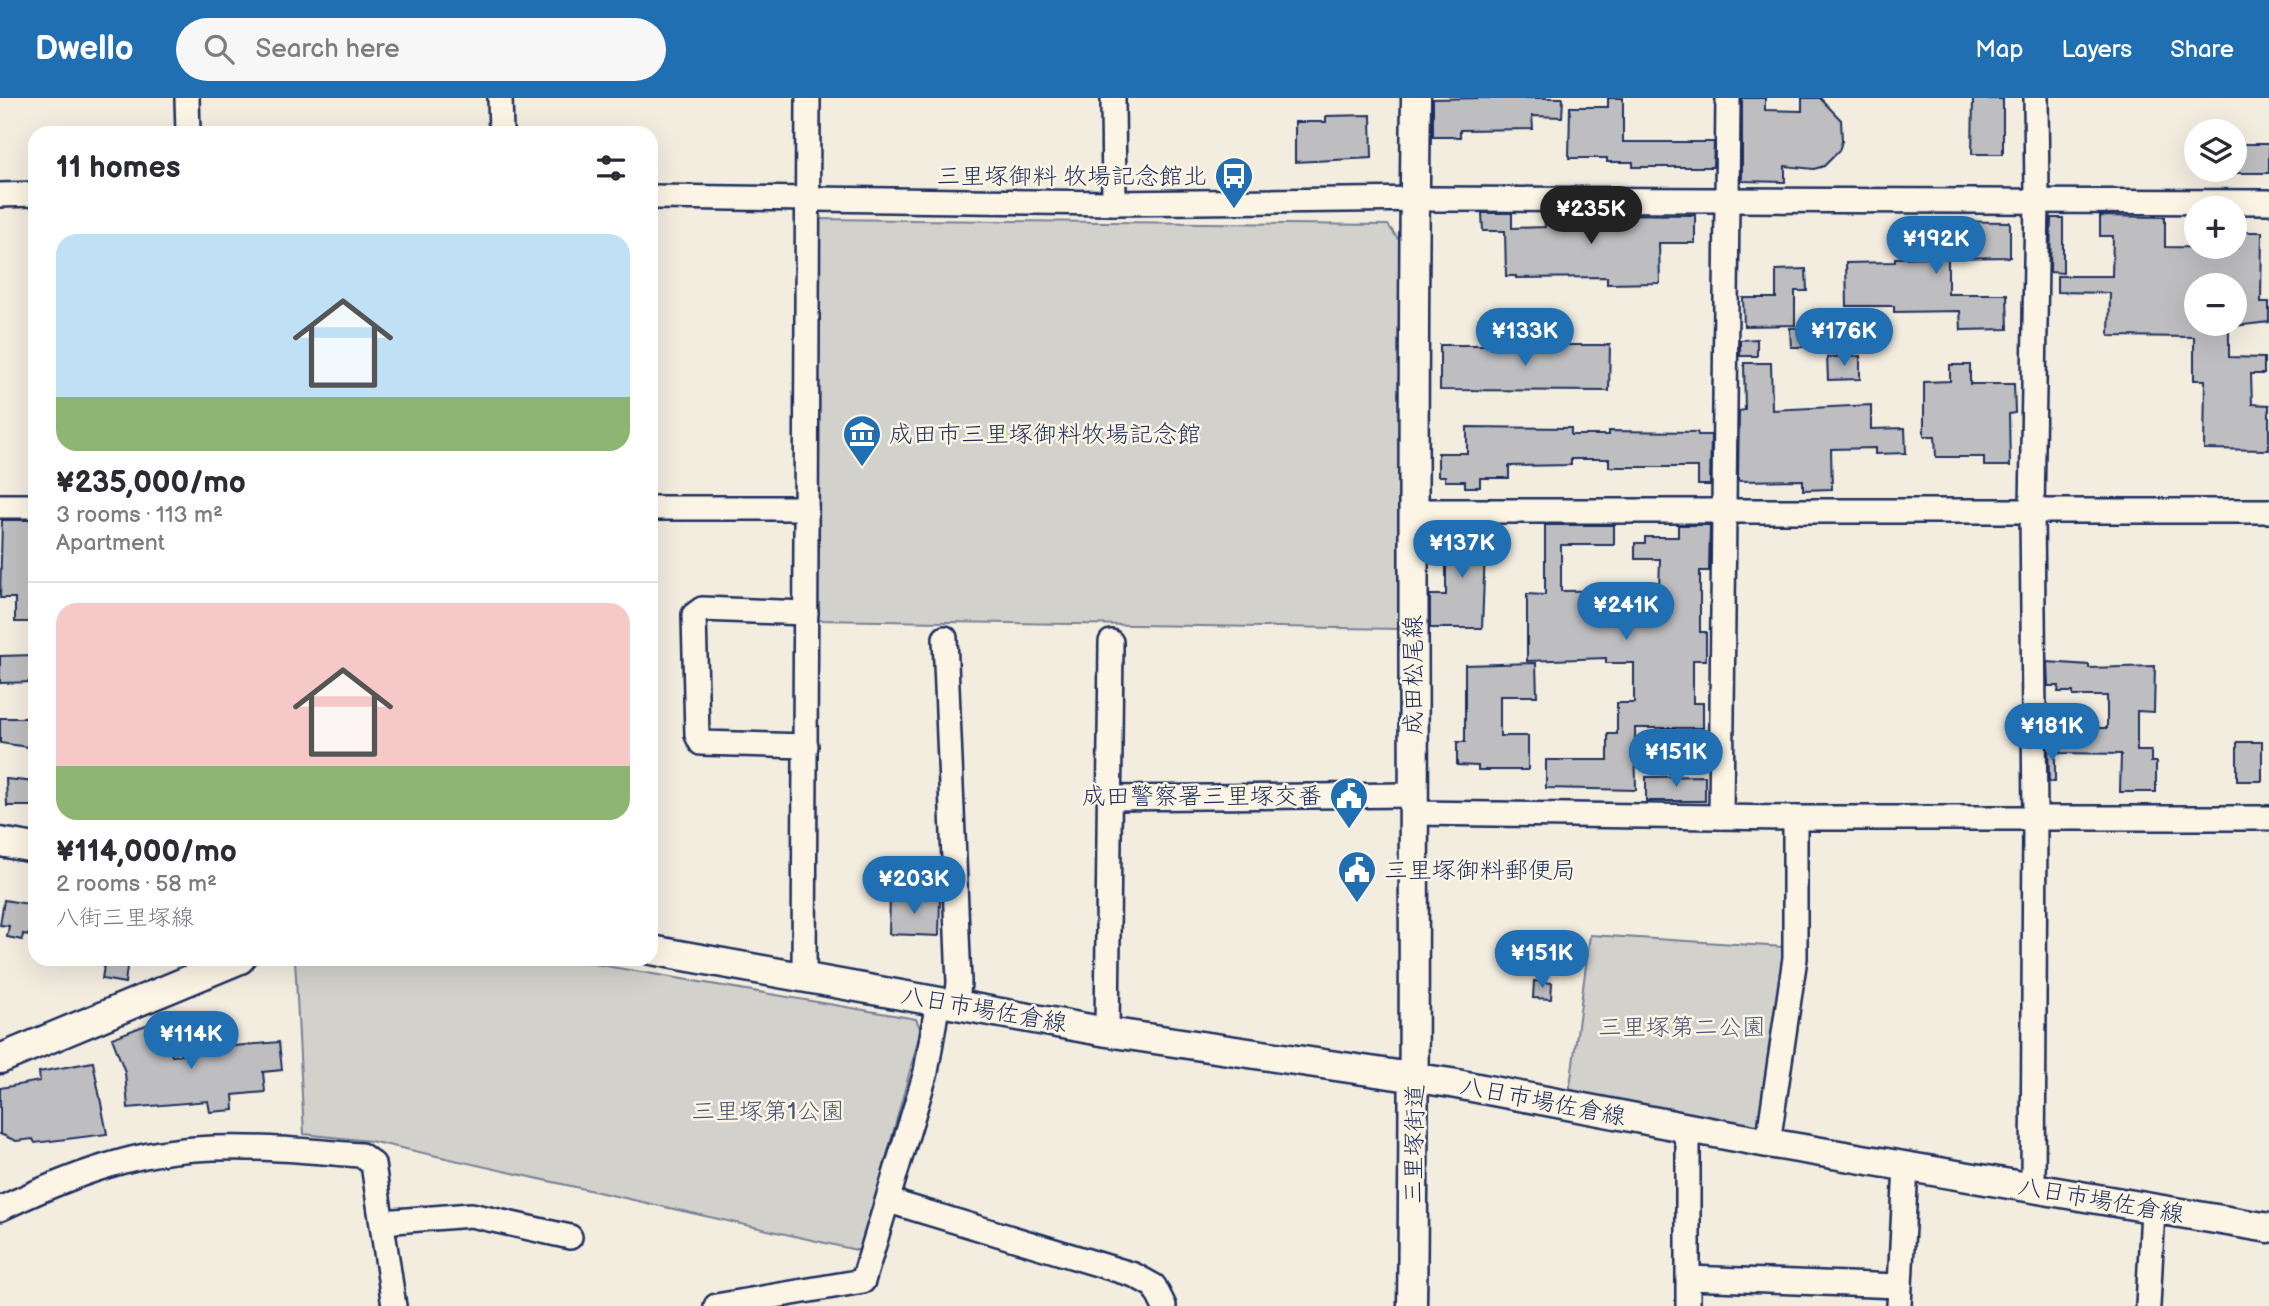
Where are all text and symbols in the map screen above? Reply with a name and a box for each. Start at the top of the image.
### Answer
search box [176,18,666,81]
text: Dwello [35,29,134,69]
icon: search [200,30,238,68]
text: Search here [256,34,400,65]
text: Map [1975,35,2023,64]
text: Layers [2061,35,2132,64]
text: Share [2170,35,2234,64]
map controls [2184,119,2247,336]
button: layers [2184,119,2247,182]
icon: filters [592,149,630,187]
text: 11 homes [56,150,180,186]
bus stop icon: 三里塚御料 牧場記念館北 [1213,155,1255,210]
place label: 三里塚御料 牧場記念館北 [937,162,1207,191]
pin: ¥235K [1542,186,1640,246]
text: ¥235K [1556,195,1626,223]
button: + [2184,196,2247,259]
pin: ¥192K [1887,216,1985,276]
text: ¥192K [1903,225,1969,253]
button: − [2184,273,2247,336]
icon: home [280,280,406,406]
pin: ¥133K [1476,308,1574,368]
pin: ¥176K [1795,308,1893,368]
text: ¥133K [1492,317,1558,345]
text: ¥176K [1811,317,1877,345]
museum icon: 成田市三里塚御料牧場記念館 [841,413,883,468]
place label: 成田市三里塚御料牧場記念館 [889,420,1201,449]
text: ¥235,000/mo [56,465,246,501]
text: 3 rooms · 113 m² [56,501,223,529]
pin: ¥137K [1413,520,1511,580]
text: Apartment [56,529,165,557]
text: ¥137K [1429,529,1495,557]
pin: ¥241K [1577,582,1675,642]
text: ¥241K [1593,591,1659,619]
street label: 成田松尾線 [1399,615,1428,735]
icon: home [280,649,406,775]
pin: ¥181K [2003,704,2101,763]
text: ¥181K [2021,712,2083,740]
pin: ¥151K [1627,730,1725,789]
text: ¥151K [1645,738,1707,766]
public building icon: 成田警察署三里塚交番 [1328,775,1370,830]
place label: 成田警察署三里塚交番 [1082,782,1322,811]
text: ¥114,000/mo [56,834,237,870]
public building icon: 三里塚御料郵便局 [1336,849,1378,904]
pin: ¥203K [865,856,963,916]
place label: 三里塚御料郵便局 [1384,856,1576,885]
text: ¥203K [879,865,949,893]
text: 2 rooms · 58 m² [56,870,217,898]
text: 八街三里塚線 [56,904,194,932]
pin: ¥151K [1493,930,1591,990]
text: ¥151K [1511,939,1573,967]
street label: 八日市場佐倉線 [899,981,1069,1038]
pin: ¥114K [142,1012,240,1071]
park label: 三里塚第二公園 [1598,1013,1766,1042]
text: ¥114K [160,1020,222,1048]
street label: 八日市場佐倉線 [1458,1071,1628,1132]
street label: 三里塚街道 [1399,1084,1430,1204]
park label: 三里塚第1公園 [691,1097,845,1126]
street label: 八日市場佐倉線 [2016,1172,2186,1229]

